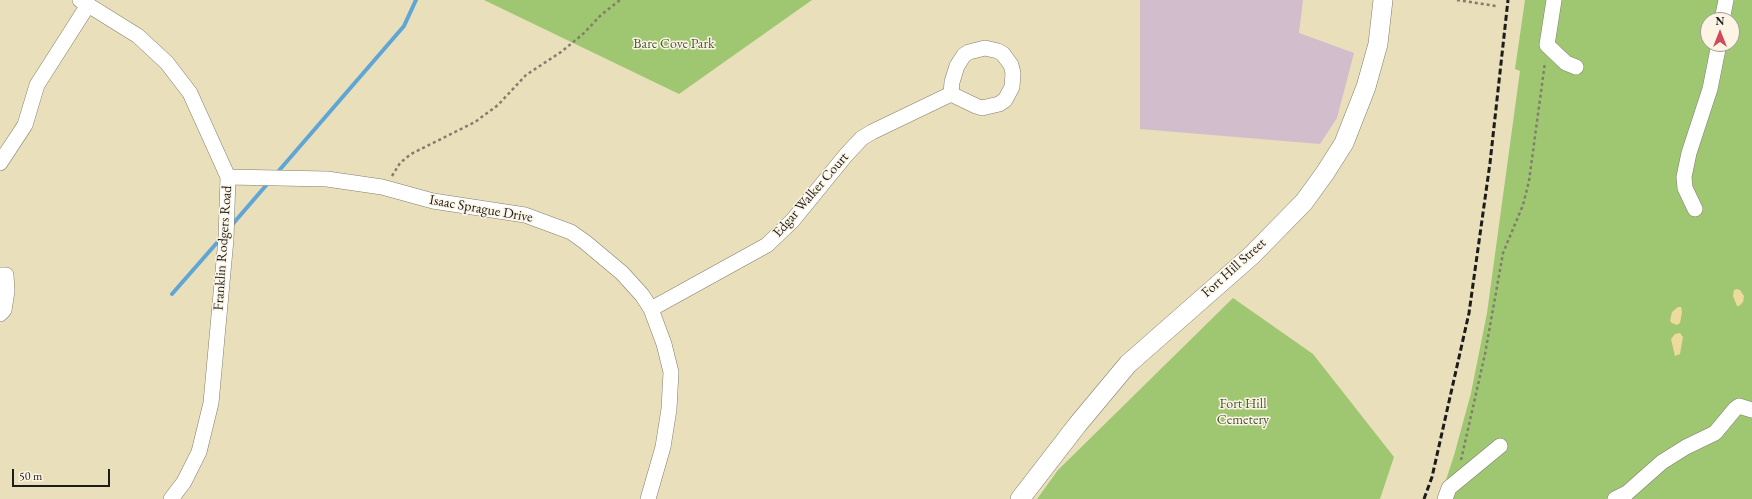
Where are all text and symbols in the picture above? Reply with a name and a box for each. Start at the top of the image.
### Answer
north arrow [1700,12,1740,52]
text: N [1716,14,1724,28]
park label: Bare Cove Park [633,36,715,52]
street label: Edgar Walker Court [770,149,852,241]
street label: Franklin Rodgers Road [210,185,236,311]
street label: Isaac Sprague Drive [428,192,534,226]
street label: Fort Hill Street [1198,235,1270,301]
park label: Fort Hill Cemetery [1217,396,1269,428]
scale bar [14,461,112,487]
text: 50 m [19,468,42,484]

